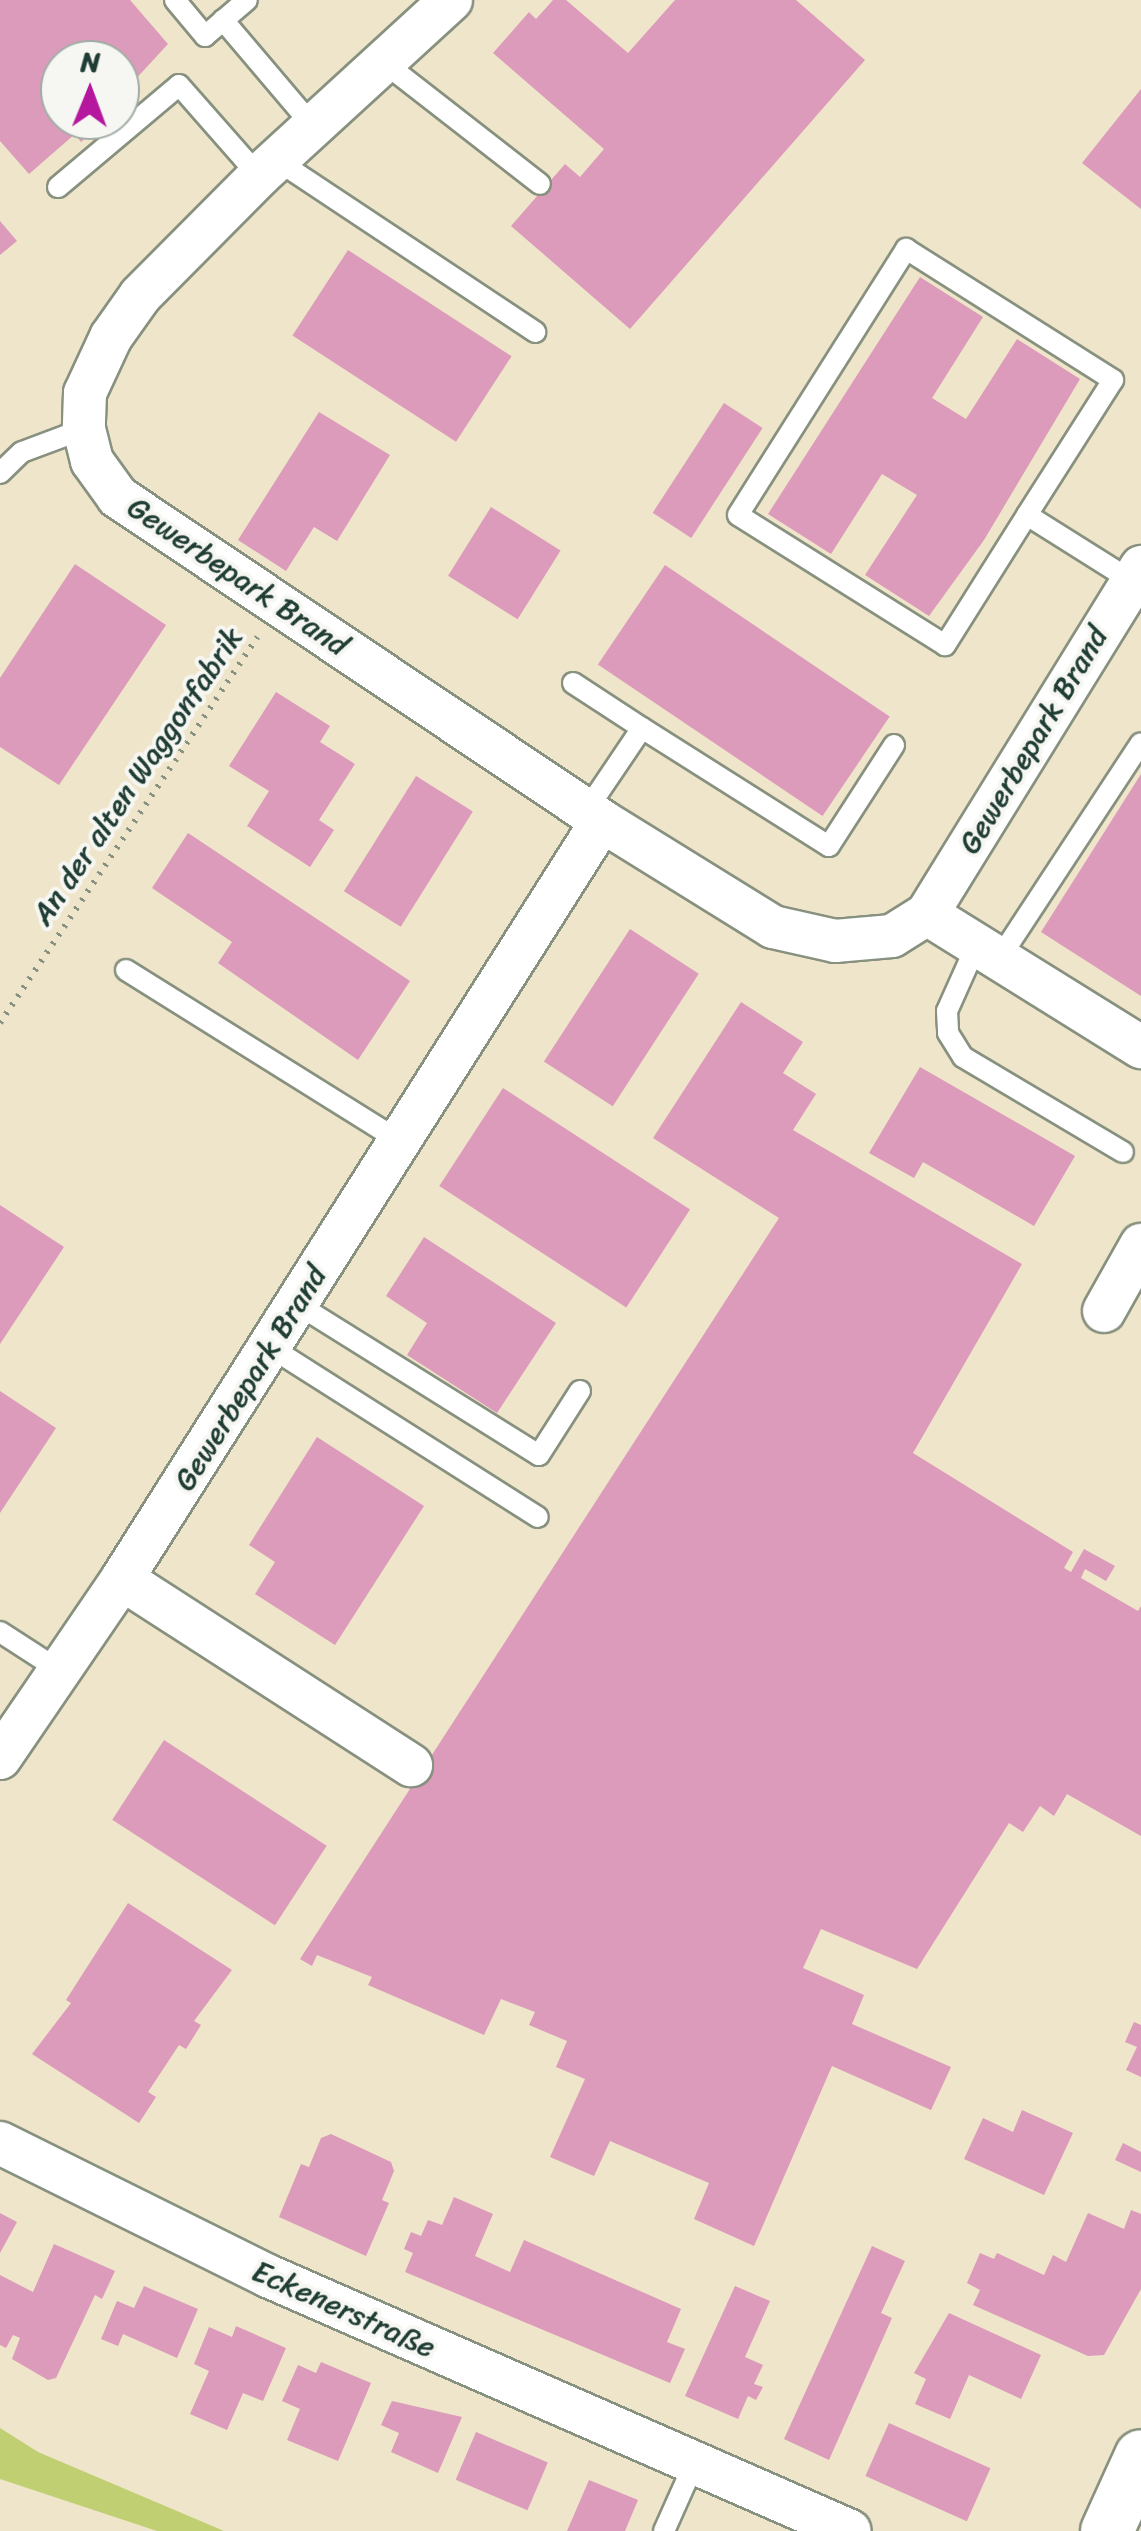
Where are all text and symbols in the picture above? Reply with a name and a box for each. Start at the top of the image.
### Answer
text: N [80,37,101,86]
north arrow [40,40,140,140]
street label: Gewerbepark Brand [121,489,355,663]
street label: An der alten Waggonfabrik [24,620,250,932]
street label: Gewerbepark Brand [951,620,1115,860]
street label: Gewerbepark Brand [166,1259,334,1497]
street label: Eckenerstraße [247,2253,441,2365]

